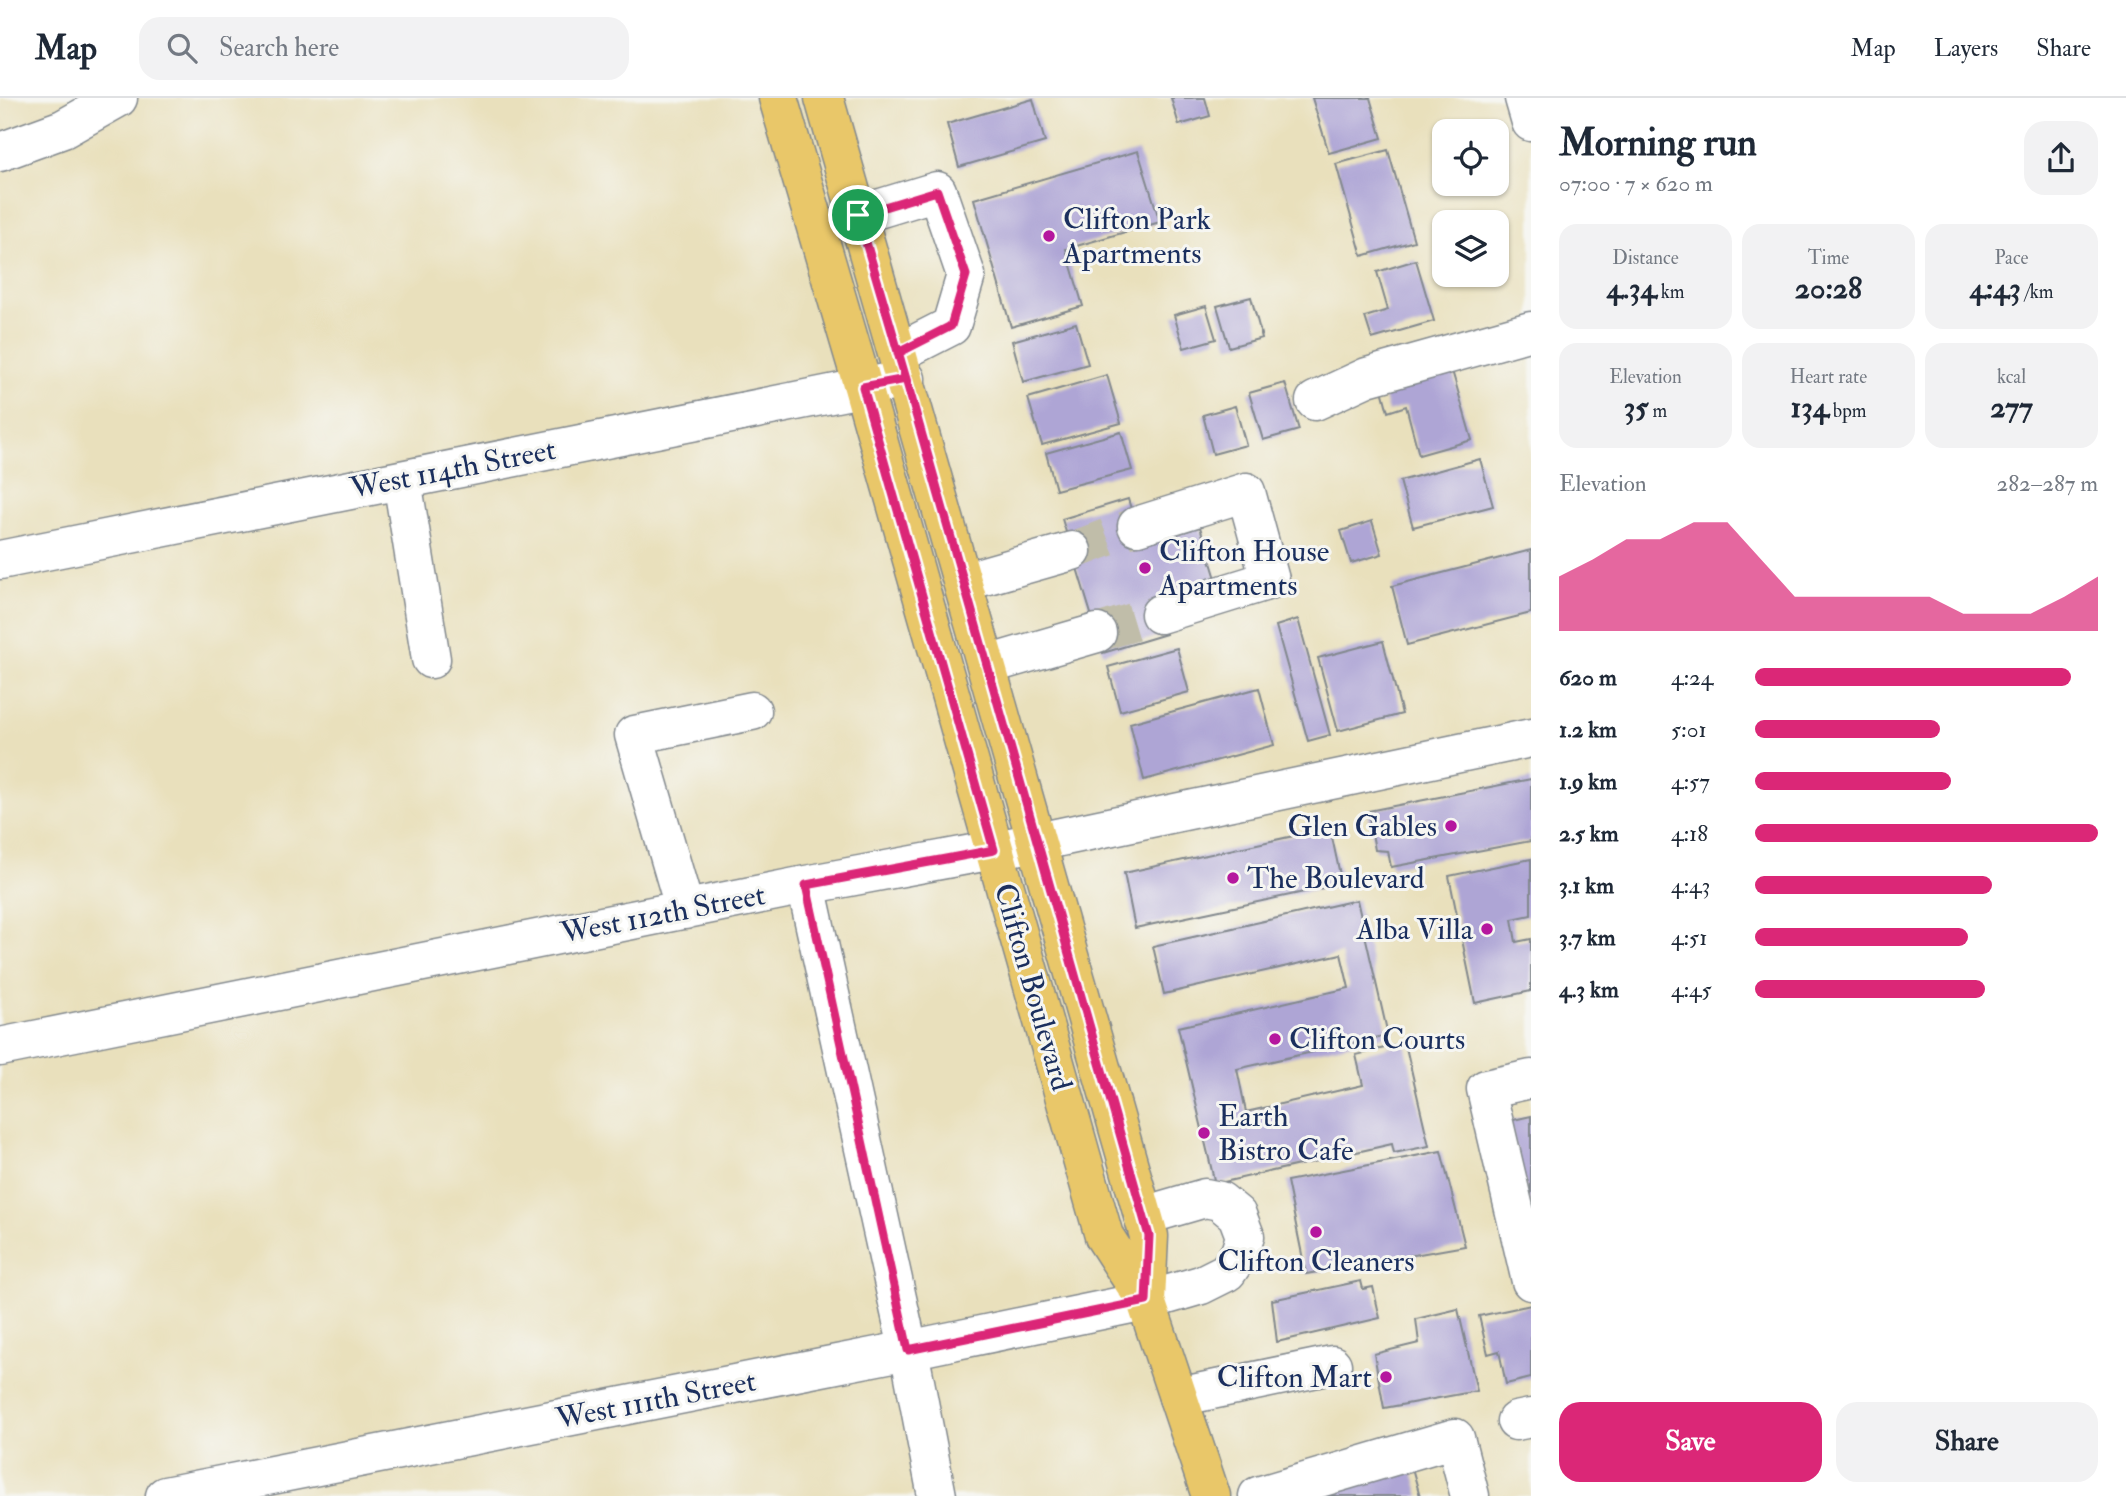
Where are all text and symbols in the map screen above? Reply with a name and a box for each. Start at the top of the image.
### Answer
search box [139,17,629,80]
text: Map [35,28,97,69]
icon: search [163,29,201,67]
text: Search here [219,32,339,64]
text: Map [1851,33,1896,64]
text: Layers [1934,33,1998,64]
text: Share [2036,33,2091,64]
map controls [1432,119,1509,287]
button: locate [1432,119,1509,196]
text: Morning run [1559,119,1757,167]
button: share [2024,121,2098,195]
text: 07:00 · 7 × 620 m [1559,169,1713,198]
pin [828,185,888,245]
icon: arrive [839,196,877,234]
place label: Clifton Park Apartments [1062,201,1211,272]
button: layers [1432,210,1509,287]
marker: Clifton Park Apartments [1041,228,1057,244]
text: Distance [1612,246,1679,270]
text: Time [1808,246,1849,270]
text: Pace [1994,246,2029,270]
text: 4.34 [1606,270,1657,307]
text: 20:28 [1795,270,1862,307]
text: 4:43 [1969,270,2021,307]
text: km [1657,280,1685,304]
text: /km [2021,280,2054,304]
text: Elevation [1609,365,1682,389]
text: Heart rate [1790,365,1867,389]
text: kcal [1997,365,2026,389]
text: 35 [1624,389,1648,426]
text: 134 [1791,389,1829,426]
text: 277 [1990,389,2033,426]
text: m [1648,399,1667,423]
text: bpm [1829,399,1866,423]
street label: West 114th Street [346,431,559,507]
text: Elevation [1559,469,1647,498]
text: 282–287 m [1997,469,2098,498]
place label: Clifton House Apartments [1158,533,1329,604]
marker: Clifton House Apartments [1137,560,1153,576]
text: 620 m [1559,663,1617,692]
text: 4:24 [1671,663,1713,692]
text: 1.2 km [1559,715,1617,744]
text: 5:01 [1671,715,1707,744]
text: 1.9 km [1559,767,1617,796]
text: 4:57 [1671,767,1710,796]
place label: Glen Gables [1287,808,1437,845]
marker: Glen Gables [1443,818,1459,834]
text: 2.5 km [1559,819,1619,848]
text: 4:18 [1671,819,1708,848]
place label: The Boulevard [1247,860,1425,897]
marker: The Boulevard [1225,870,1241,886]
text: 3.1 km [1559,871,1614,900]
text: 4:43 [1671,871,1710,900]
street label: West 112th Street [557,876,769,952]
street label: Clifton Boulevard [986,879,1080,1095]
place label: Alba Villa [1355,911,1474,948]
marker: Alba Villa [1479,921,1495,937]
text: 3.7 km [1559,923,1616,952]
text: 4:51 [1671,923,1707,952]
text: 4.3 km [1559,975,1619,1004]
text: 4:45 [1671,975,1712,1004]
place label: Clifton Courts [1289,1021,1465,1058]
marker: Clifton Courts [1267,1031,1283,1047]
place label: Earth Bistro Cafe [1218,1098,1354,1169]
marker: Earth Bistro Cafe [1196,1125,1212,1141]
marker: Clifton Cleaners [1308,1224,1324,1240]
place label: Clifton Cleaners [1217,1243,1415,1280]
place label: Clifton Mart [1217,1359,1372,1396]
street label: West 111th Street [552,1362,759,1438]
marker: Clifton Mart [1378,1369,1394,1385]
button: Save [1559,1402,1822,1482]
button: Share [1836,1402,2098,1482]

